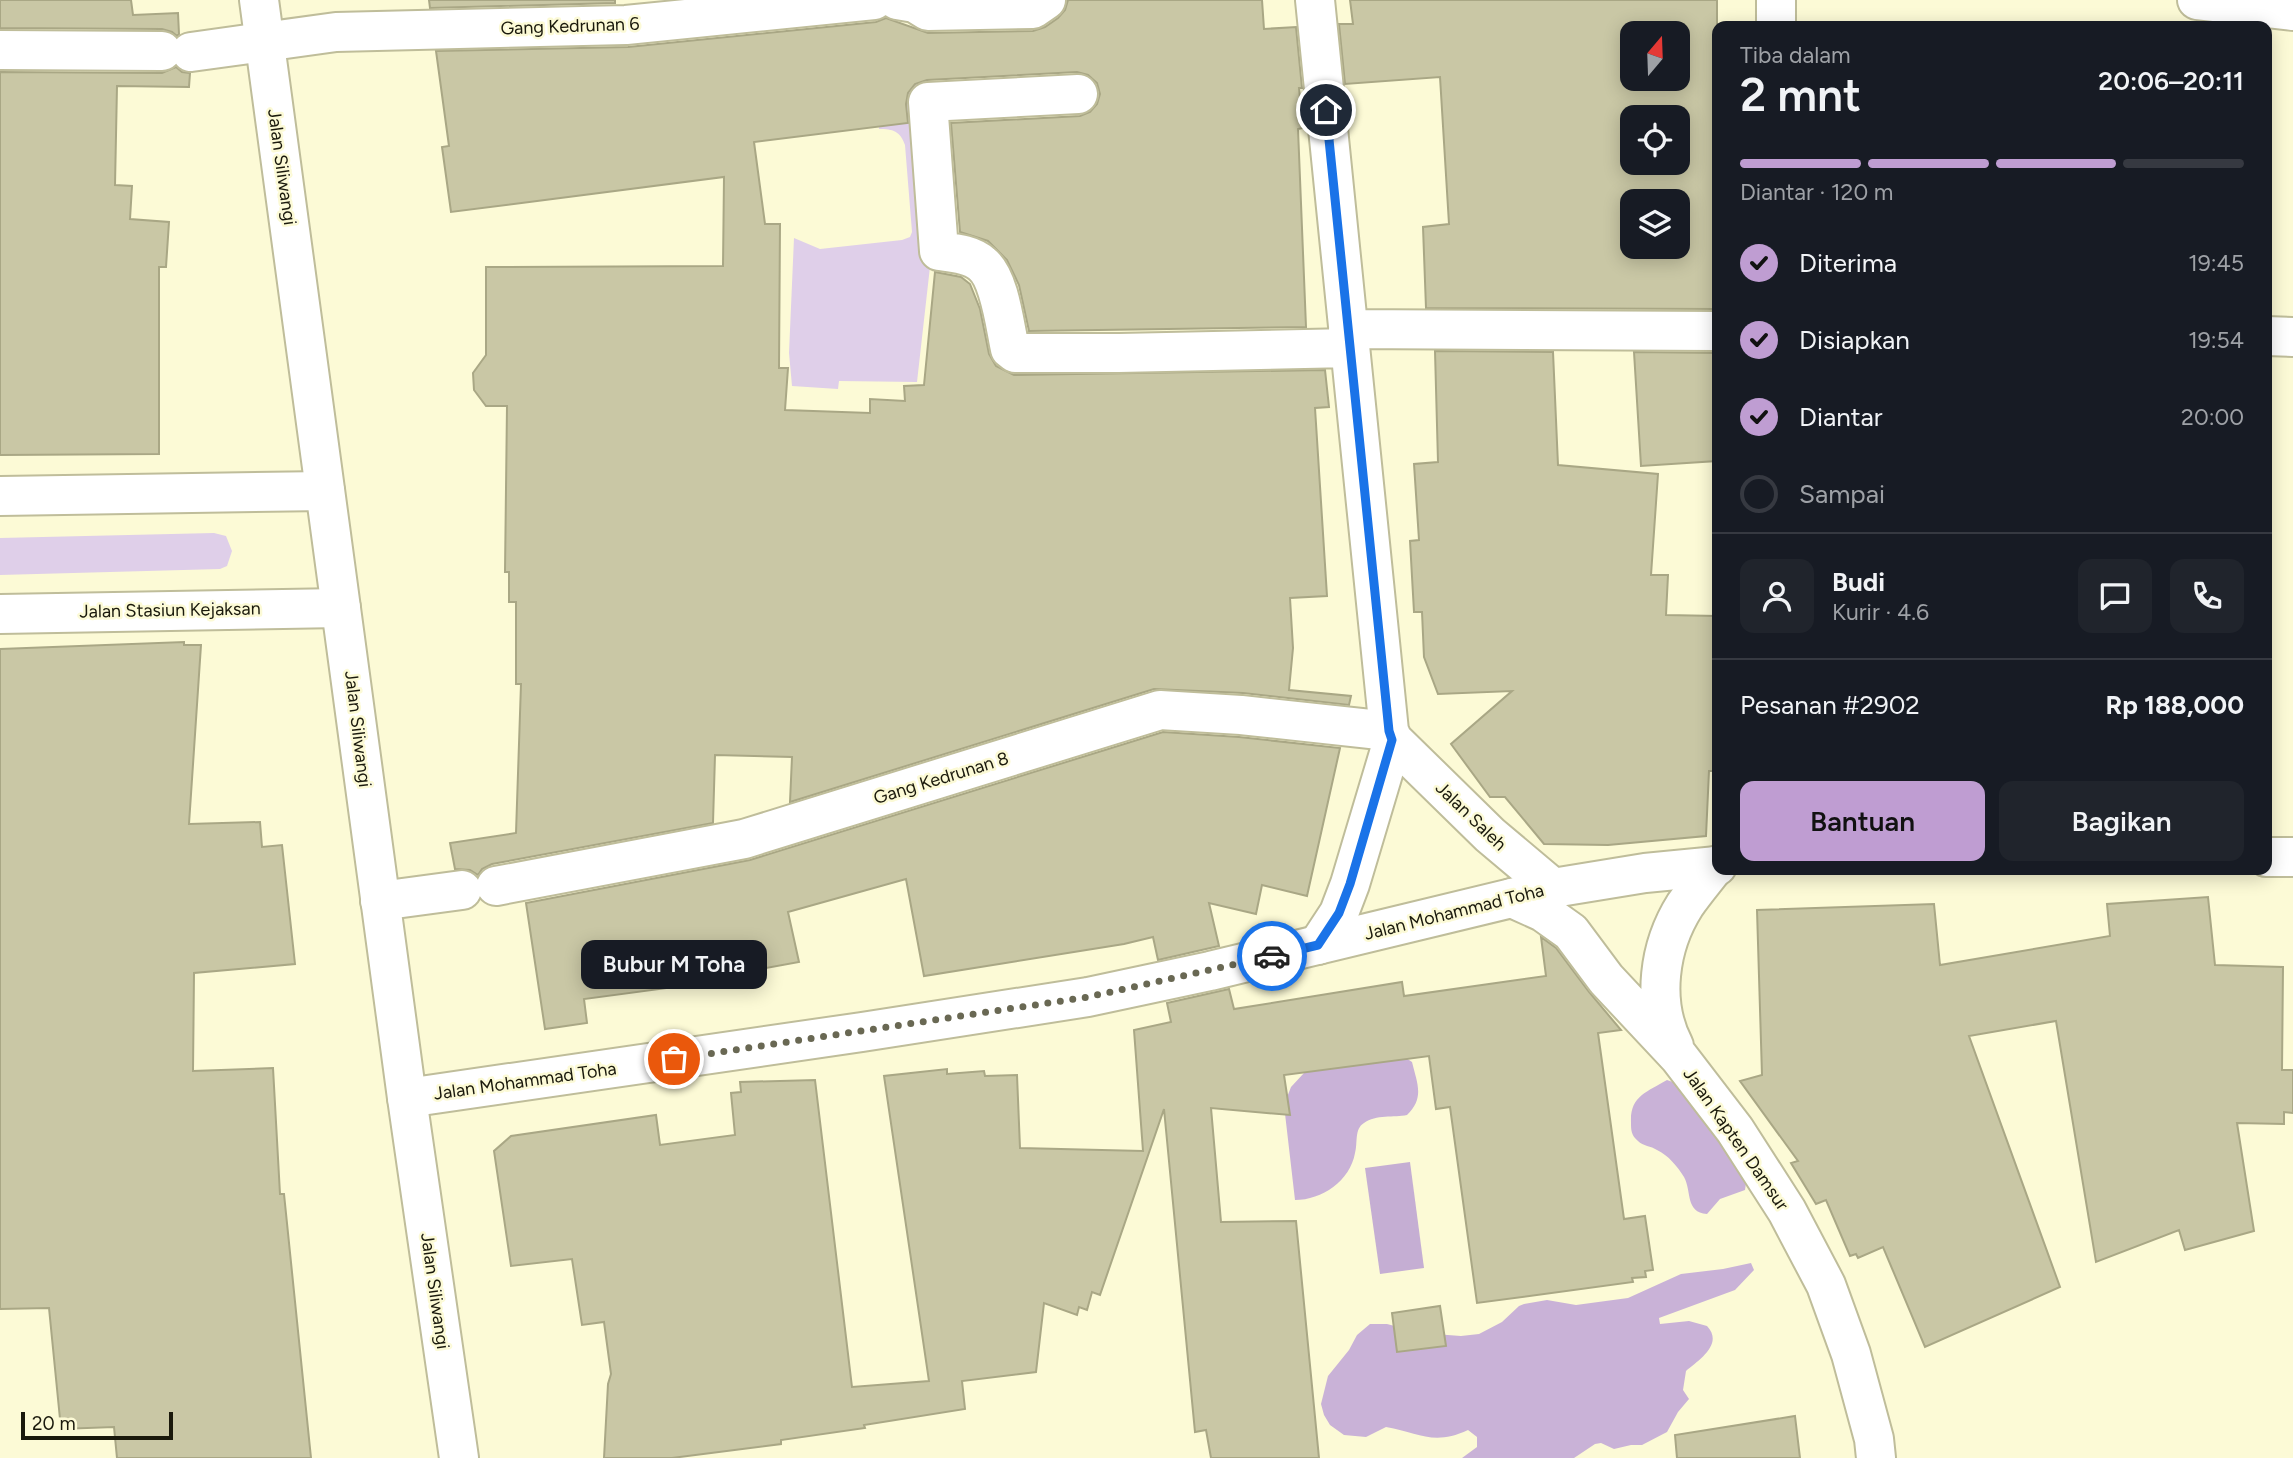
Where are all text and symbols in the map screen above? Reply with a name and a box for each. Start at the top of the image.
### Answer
street label: Gang Kedrunan 6 [500,13,640,39]
north arrow [1620,21,1690,91]
map controls [1620,21,1690,259]
text: Tiba dalam [1740,41,1851,69]
text: 20:06–20:11 [2098,65,2244,97]
text: 2 mnt [1740,67,1861,123]
pin [1296,80,1356,140]
icon: home [1307,91,1345,129]
button: locate [1620,105,1690,175]
street label: Jalan Siliwangi [263,107,301,227]
text: Diantar · 120 m [1740,178,1893,206]
button: layers [1620,189,1690,259]
icon: check [1740,244,1778,282]
text: Diterima [1799,247,1897,279]
text: 19:45 [2188,249,2244,277]
icon: check [1740,321,1778,359]
text: Disiapkan [1799,324,1910,356]
text: 19:54 [2188,326,2244,354]
icon: check [1740,398,1778,436]
text: Diantar [1799,401,1883,433]
text: 20:00 [2181,403,2244,431]
text: Sampai [1799,478,1885,510]
button: person [1740,559,1814,633]
button: chat [2078,559,2152,633]
button: phone [2170,559,2244,633]
text: Budi [1832,566,1885,598]
street label: Jalan Stasiun Kejaksan [79,597,261,623]
text: Kurir · 4.6 [1832,598,1929,626]
street label: Jalan Siliwangi [340,669,376,789]
text: Pesanan #2902 [1740,689,1920,721]
text: Rp 188,000 [2105,689,2244,721]
street label: Gang Kedrunan 8 [871,747,1011,809]
street label: Jalan Saleh [1431,777,1511,855]
button: Bantuan [1740,781,1985,861]
button: Bagikan [1999,781,2244,861]
street label: Jalan Mohammad Toha [1362,879,1546,945]
courier [1237,921,1307,991]
icon: car [1253,937,1291,975]
callout: Bubur M Toha [581,940,767,989]
text: Bubur M Toha [603,950,745,978]
pin [644,1029,704,1089]
icon: bag [655,1040,693,1078]
street label: Jalan Mohammad Toha [432,1057,618,1105]
street label: Jalan Kapten Damsur [1678,1063,1794,1215]
street label: Jalan Siliwangi [416,1231,454,1351]
scale bar [21,1409,173,1441]
text: 20 m [32,1412,76,1435]

